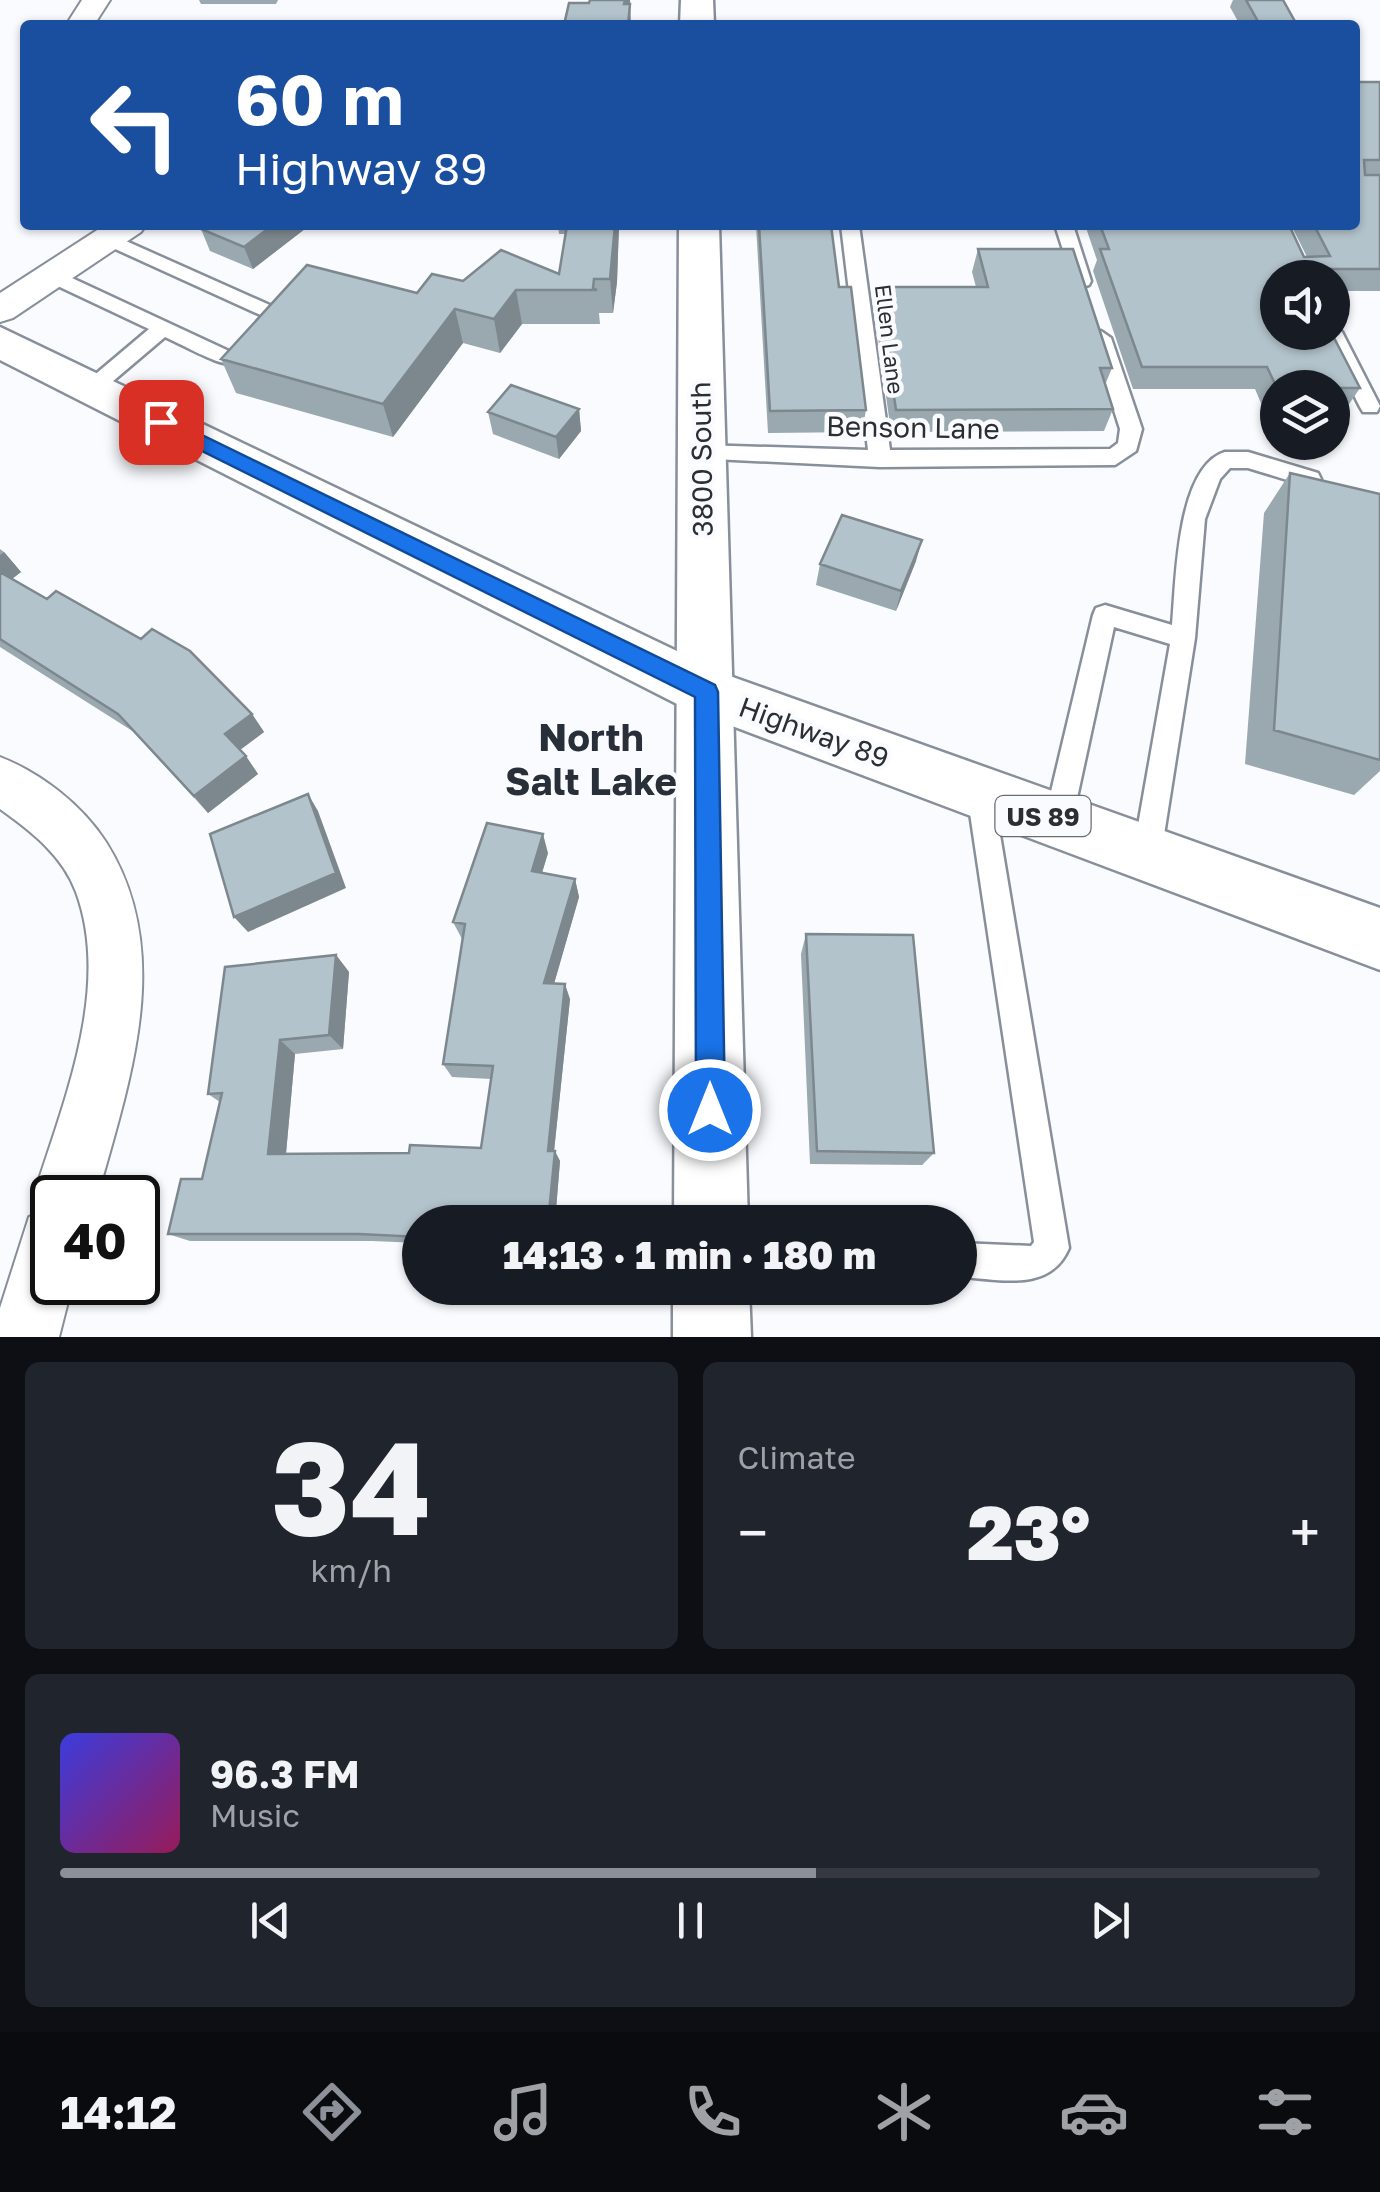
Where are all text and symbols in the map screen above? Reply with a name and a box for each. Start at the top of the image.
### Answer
text: 60 m [235,56,404,140]
icon: left [70,60,200,190]
text: Highway 89 [235,141,487,195]
map controls [1260,260,1350,460]
button: sound [1260,260,1350,350]
street label: Ellen Lane [870,282,910,396]
button: layers [1260,370,1350,460]
pin [119,380,204,465]
street label: 3800 South [683,381,719,537]
icon: arrive [134,395,189,450]
street label: Benson Lane [826,409,1000,445]
street label: Highway 89 [735,690,893,774]
district label: North Salt Lake [505,714,677,803]
road number: US 89 [996,796,1090,836]
position arrow [658,1058,762,1162]
speed limit sign: 40 [30,1175,160,1305]
text: 14:13 · 1 min · 180 m [503,1232,876,1277]
text: 34 [271,1408,432,1564]
text: Climate [738,1438,856,1476]
text: 23° [967,1486,1090,1577]
text: − [738,1499,768,1565]
text: + [1290,1499,1320,1565]
text: km/h [311,1551,392,1589]
text: 96.3 FM [210,1751,360,1796]
text: Music [210,1796,300,1834]
icon: previous [243,1893,298,1948]
icon: pause [663,1893,718,1948]
icon: next [1083,1893,1138,1948]
icon: directions [297,2077,367,2147]
icon: music [488,2077,558,2147]
icon: phone [678,2077,748,2147]
icon: climate [869,2077,939,2147]
icon: car [1059,2077,1129,2147]
icon: filters [1250,2077,1320,2147]
text: 14:12 [60,2085,177,2139]

